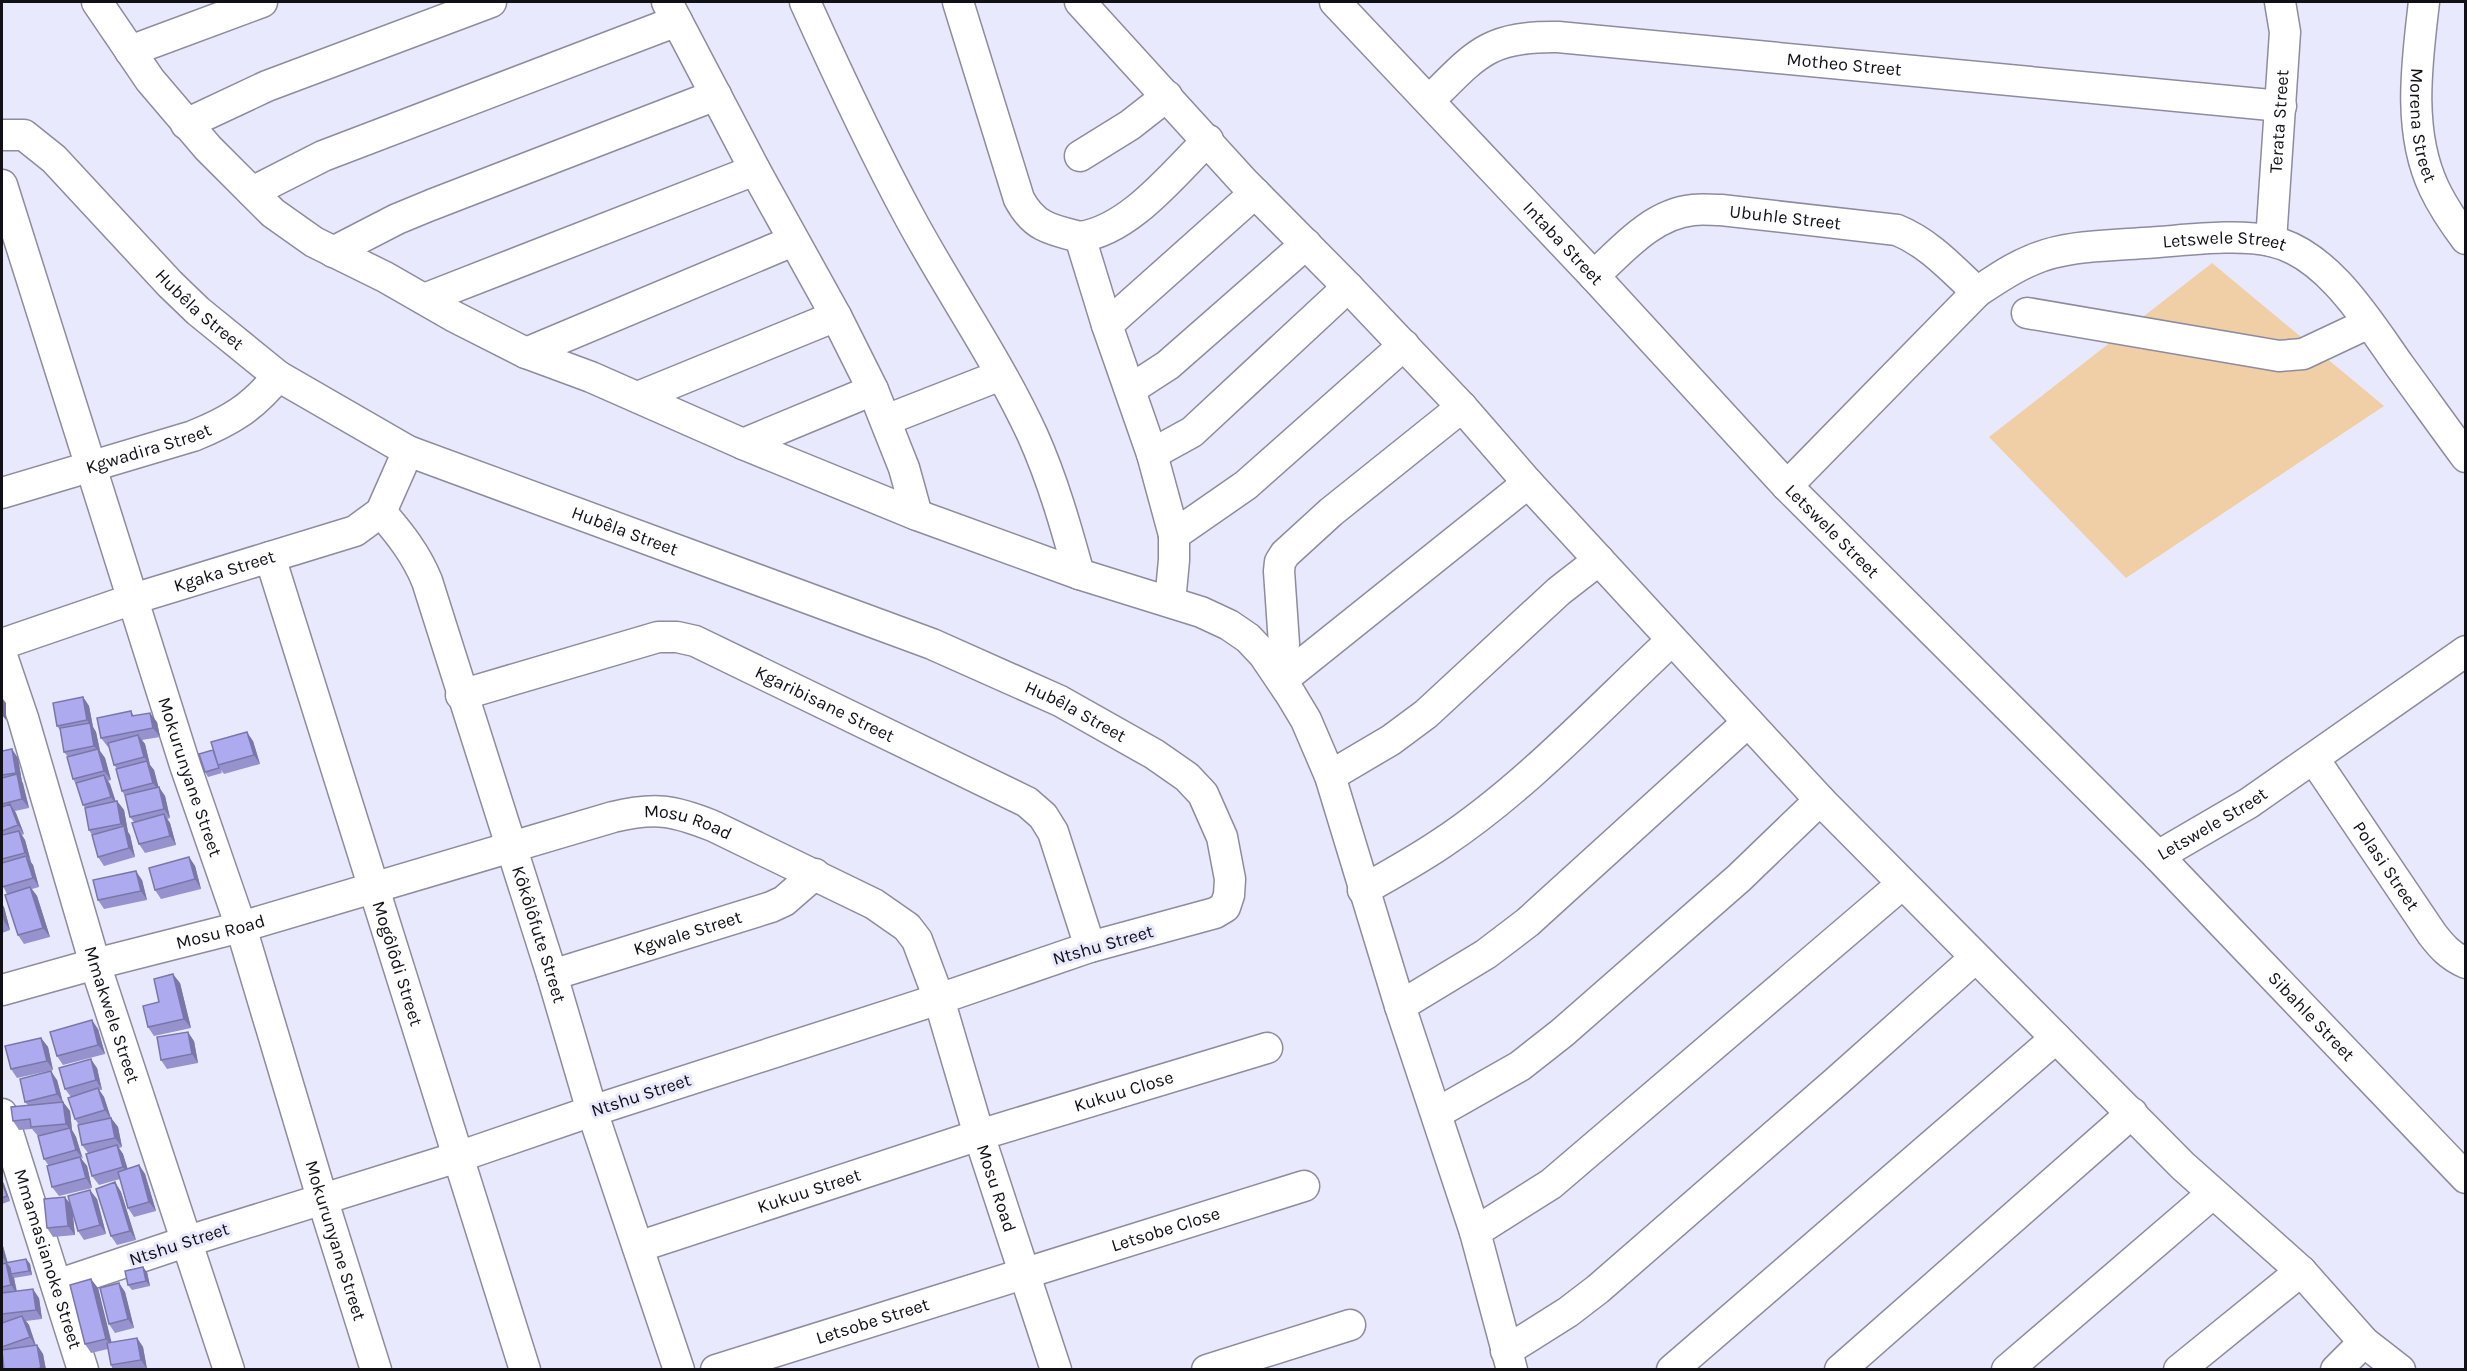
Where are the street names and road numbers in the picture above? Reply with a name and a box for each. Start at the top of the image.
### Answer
street label: Motheo Street [1786,48,1903,81]
street label: Morena Street [2405,67,2441,186]
street label: Terata Street [2265,69,2293,174]
street label: Intaba Street [1518,197,1608,290]
street label: Ubuhle Street [1728,200,1842,235]
street label: Letswele Street [2162,226,2290,256]
street label: Hubêla Street [151,264,249,355]
street label: Kgwadira Street [83,418,215,478]
street label: Letswele Street [1780,479,1884,583]
street label: Hubêla Street [569,501,681,561]
street label: Kgaka Street [171,545,278,597]
street label: Kgaribisane Street [751,661,898,747]
street label: Hubêla Street [1021,676,1130,747]
street label: Mokurunyane Street [153,694,227,860]
street label: Letswele Street [2153,782,2272,865]
street label: Mosu Road [644,800,736,845]
street label: Polasi Street [2348,817,2424,915]
street label: Kôkôlôfute Street [507,863,571,1006]
street label: Mogôlôdi Street [368,898,427,1029]
street label: Kgwale Street [631,906,745,960]
street label: Mosu Road [174,910,268,954]
street label: Ntshu Street [1050,920,1156,970]
street label: Mmakwele Street [79,944,145,1086]
street label: Sibahle Street [2263,967,2359,1066]
street label: Kukuu Close [1071,1066,1176,1117]
street label: Ntshu Street [588,1068,694,1122]
street label: Mosu Road [972,1141,1021,1235]
street label: Mokurunyane Street [300,1158,371,1324]
street label: Kukuu Street [754,1164,864,1218]
street label: Mmamasianoke Street [9,1166,87,1352]
street label: Letsobe Close [1108,1202,1223,1257]
street label: Ntshu Street [126,1217,232,1271]
street label: Letsobe Street [813,1293,932,1349]

